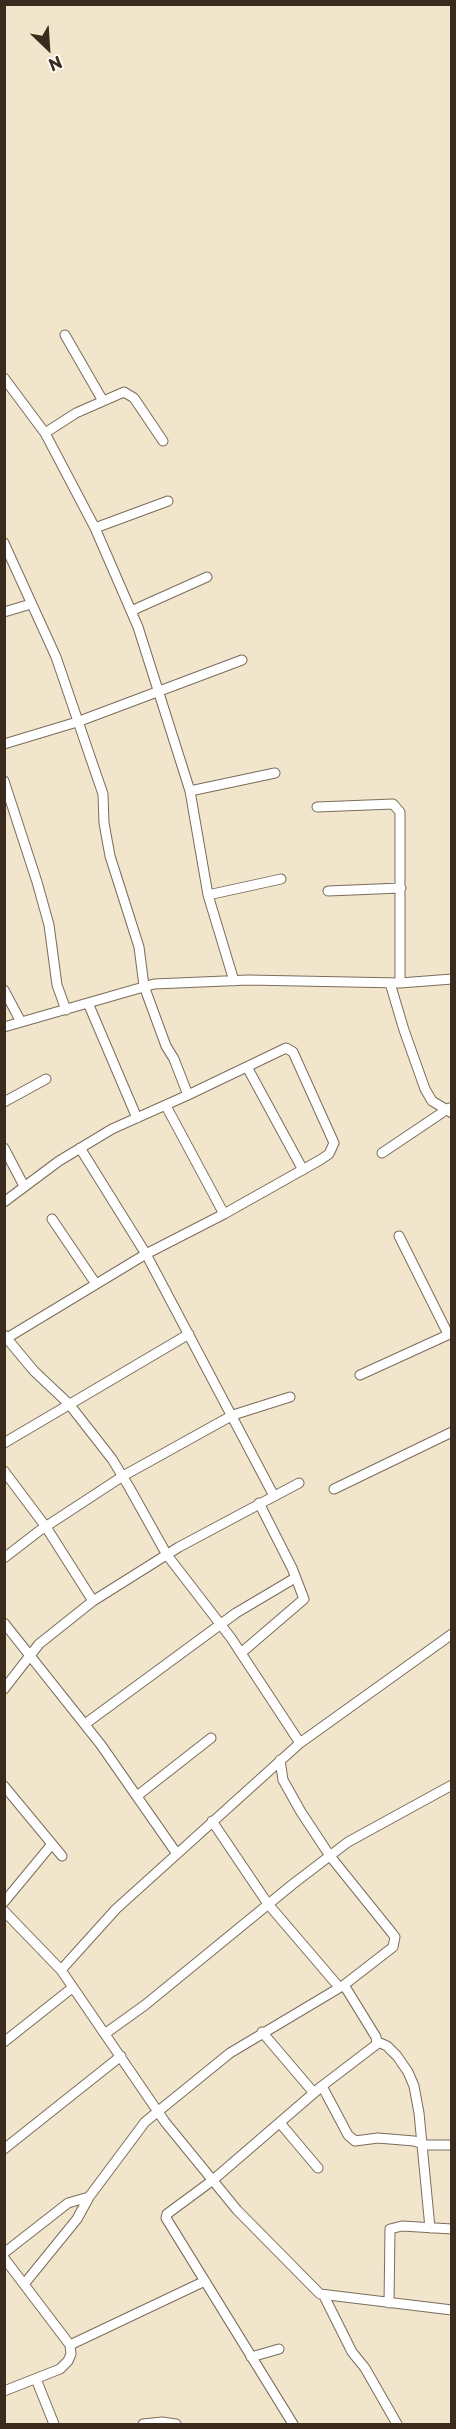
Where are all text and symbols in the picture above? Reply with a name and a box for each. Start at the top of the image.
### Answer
north arrow [18,18,78,78]
text: N [45,51,66,78]

